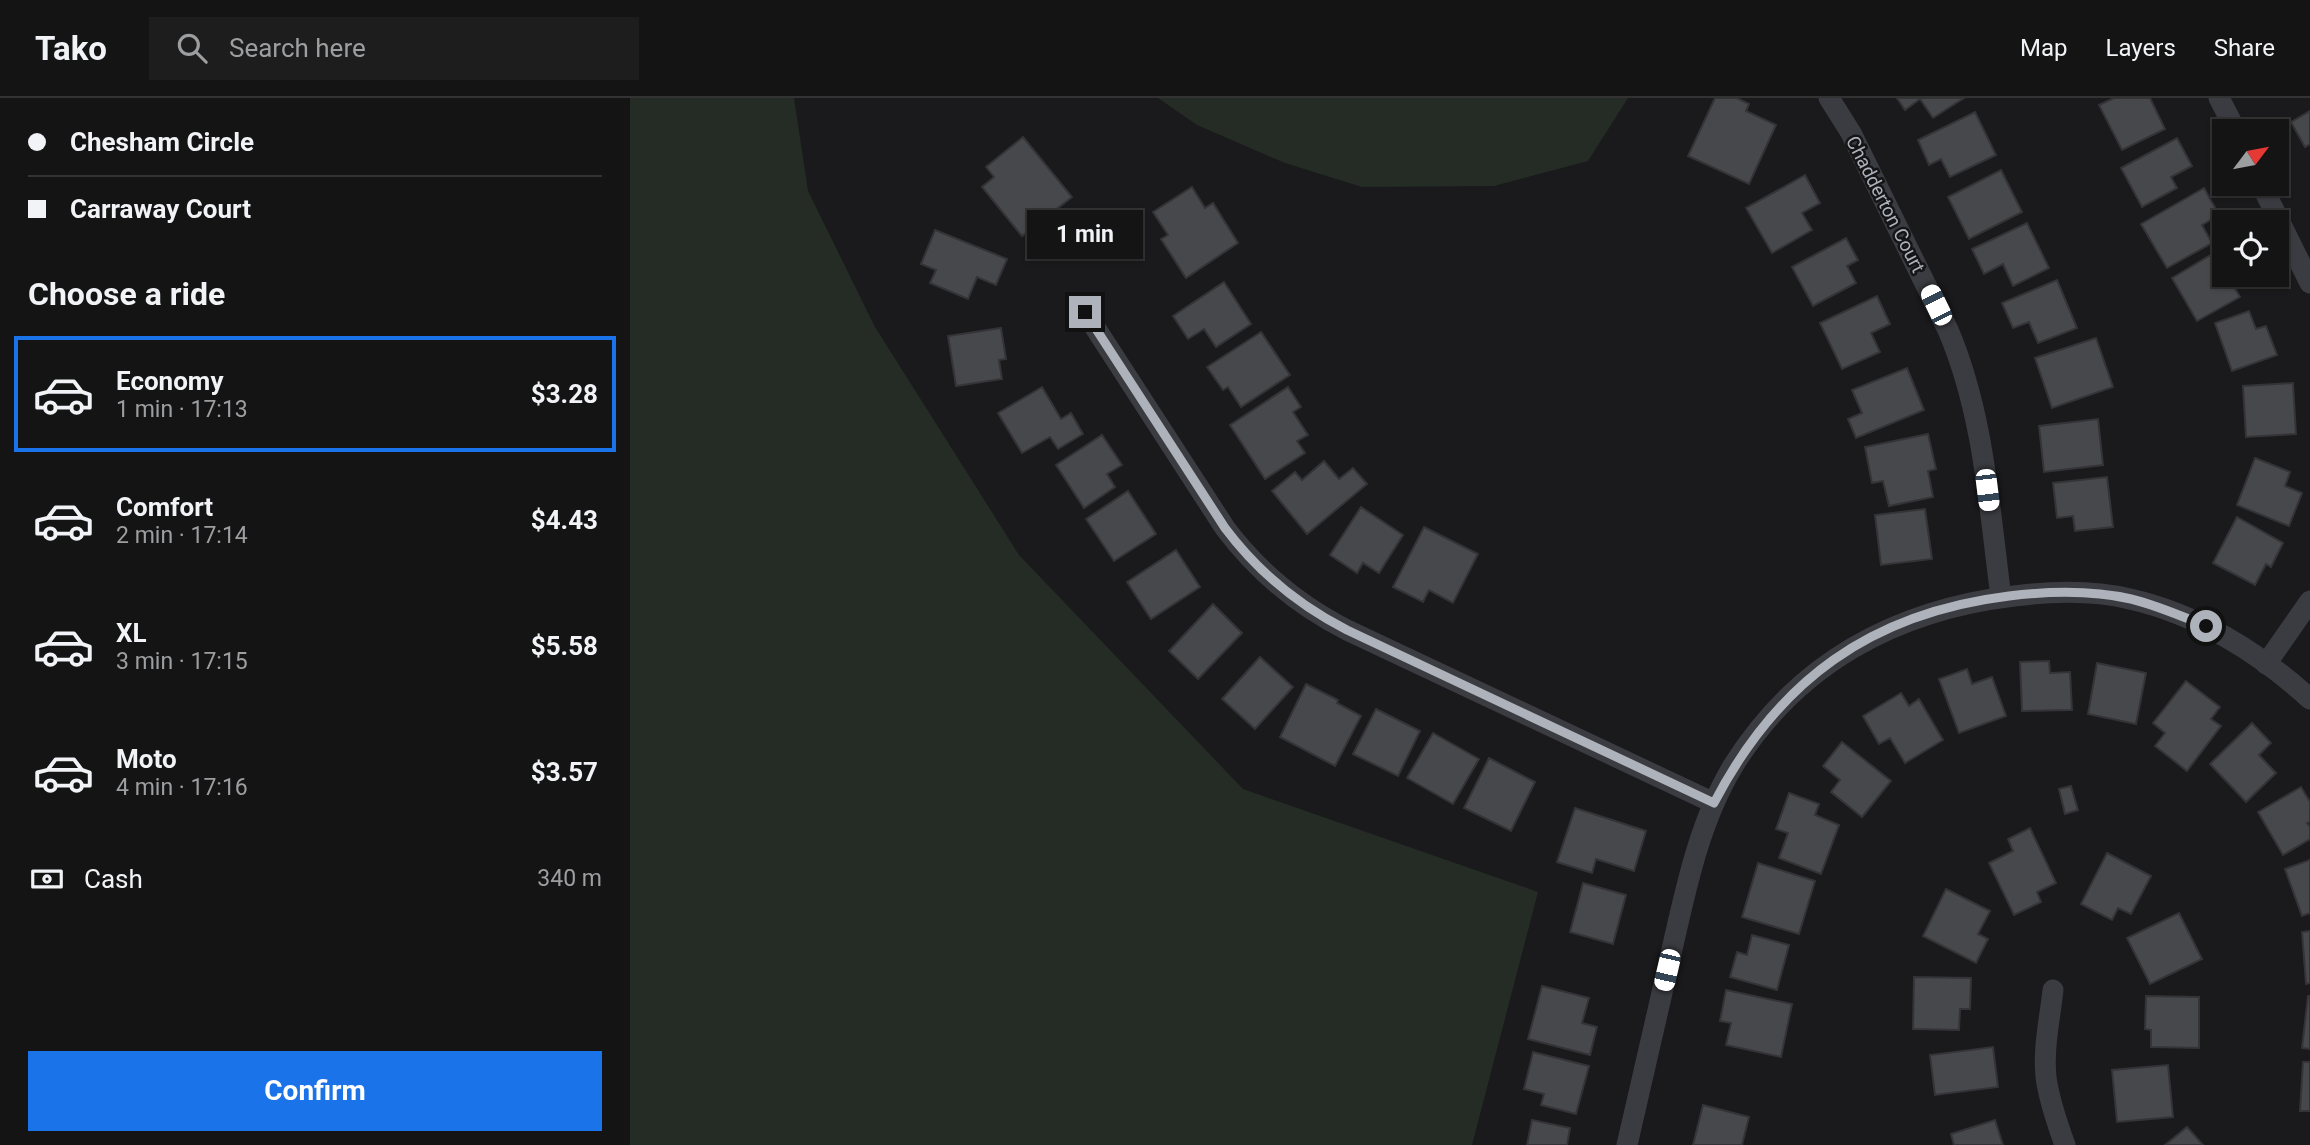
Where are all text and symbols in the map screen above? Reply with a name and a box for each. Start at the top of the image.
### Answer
search box [149,17,639,80]
text: Tako [35,29,107,68]
icon: search [173,29,211,67]
text: Search here [229,33,366,63]
text: Map [2020,34,2068,62]
text: Layers [2106,34,2176,62]
text: Share [2214,34,2275,62]
north arrow [2212,119,2289,196]
map controls [2212,119,2289,287]
text: Chesham Circle [70,127,254,157]
street label: Chadderton Court [1841,132,1930,276]
text: Carraway Court [70,194,251,224]
button: locate [2212,210,2289,287]
callout: 1 min [1027,211,1143,260]
text: 1 min [1056,221,1114,248]
text: Choose a ride [28,275,225,313]
car [1918,282,1955,328]
route end [1069,296,1101,328]
icon: car [32,363,95,426]
text: Economy [116,366,223,396]
text: $3.28 [531,379,598,409]
text: 1 min · 17:13 [116,396,248,423]
car [1975,468,2000,512]
icon: car [32,489,95,552]
text: Comfort [116,492,213,522]
text: $4.43 [531,505,598,535]
text: 2 min · 17:14 [116,522,248,549]
route start [2190,610,2222,642]
icon: car [32,615,95,678]
text: XL [116,618,147,648]
text: $5.58 [531,631,598,661]
text: 3 min · 17:15 [116,648,248,675]
icon: car [32,741,95,804]
text: Moto [116,744,177,774]
text: $3.57 [531,757,598,787]
text: 4 min · 17:16 [116,774,248,801]
icon: cash [28,860,66,898]
text: Cash [84,864,143,894]
text: 340 m [537,865,602,892]
car [1653,947,1682,993]
button: Confirm [28,1051,602,1131]

